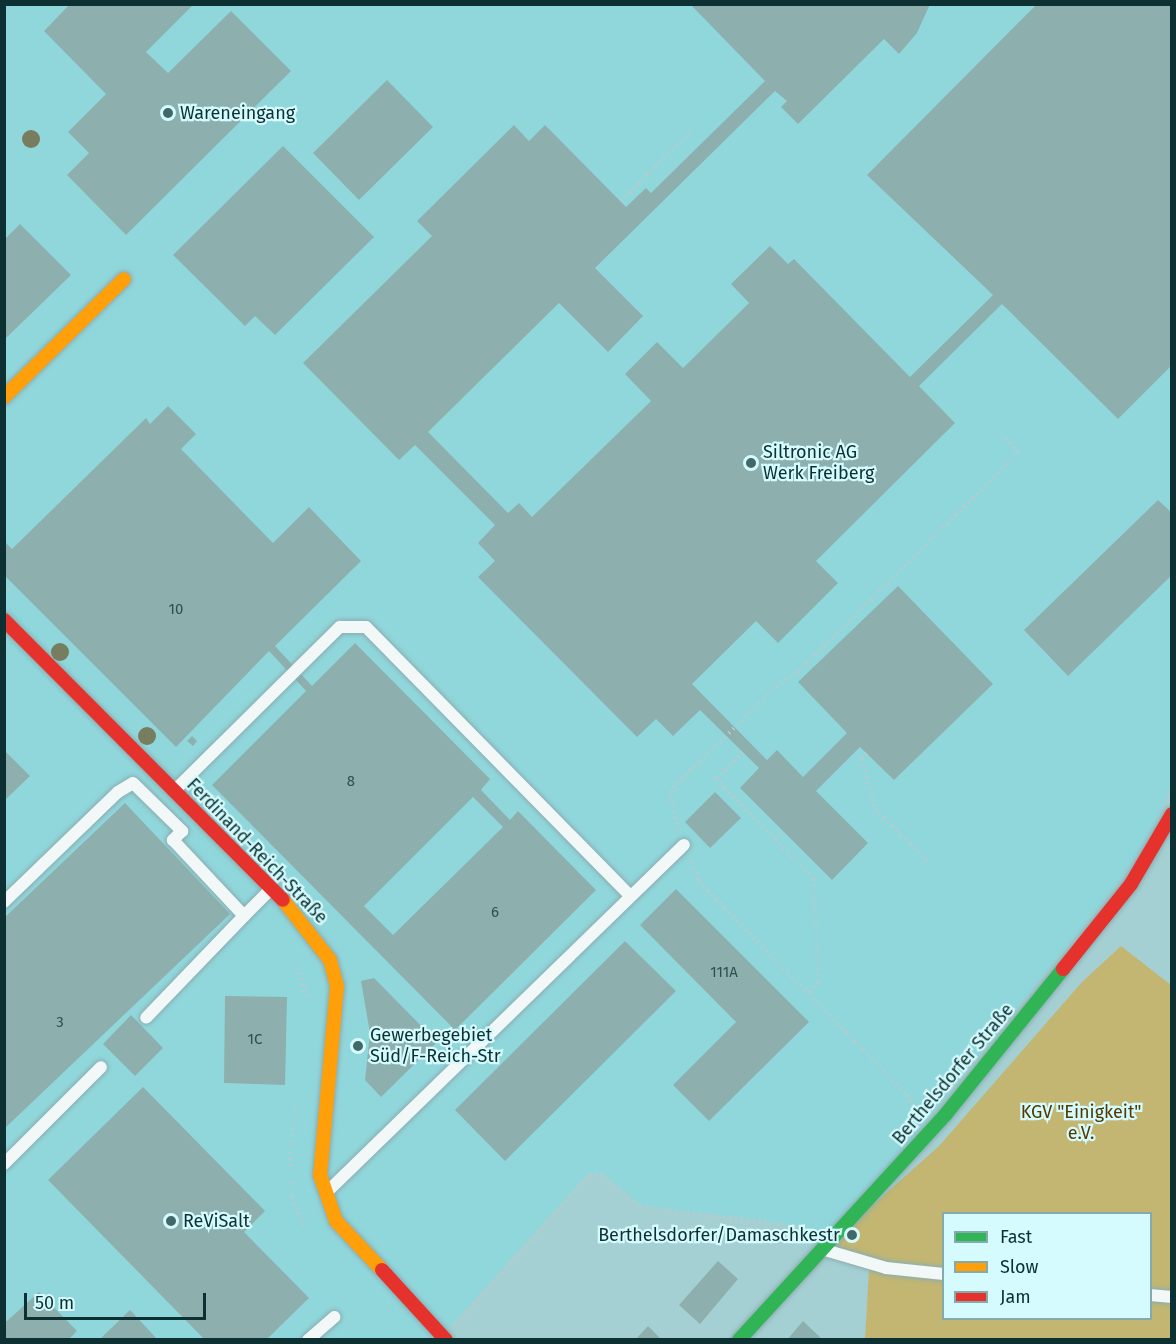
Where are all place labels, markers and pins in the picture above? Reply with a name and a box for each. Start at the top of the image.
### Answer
place label: Wareneingang [180,102,295,124]
marker: Wareneingang [161,106,175,120]
place label: Siltronic AG Werk Freiberg [763,442,874,484]
marker: Siltronic AG Werk Freiberg [744,456,758,470]
place label: Gewerbegebiet Süd/F-Reich-Str [370,1025,501,1068]
marker: Gewerbegebiet Süd/F-Reich-Str [351,1039,365,1053]
place label: ReViSalt [183,1210,250,1232]
marker: ReViSalt [164,1214,178,1228]
place label: Berthelsdorfer/Damaschkestr [598,1224,840,1246]
marker: Berthelsdorfer/Damaschkestr [845,1228,859,1242]

